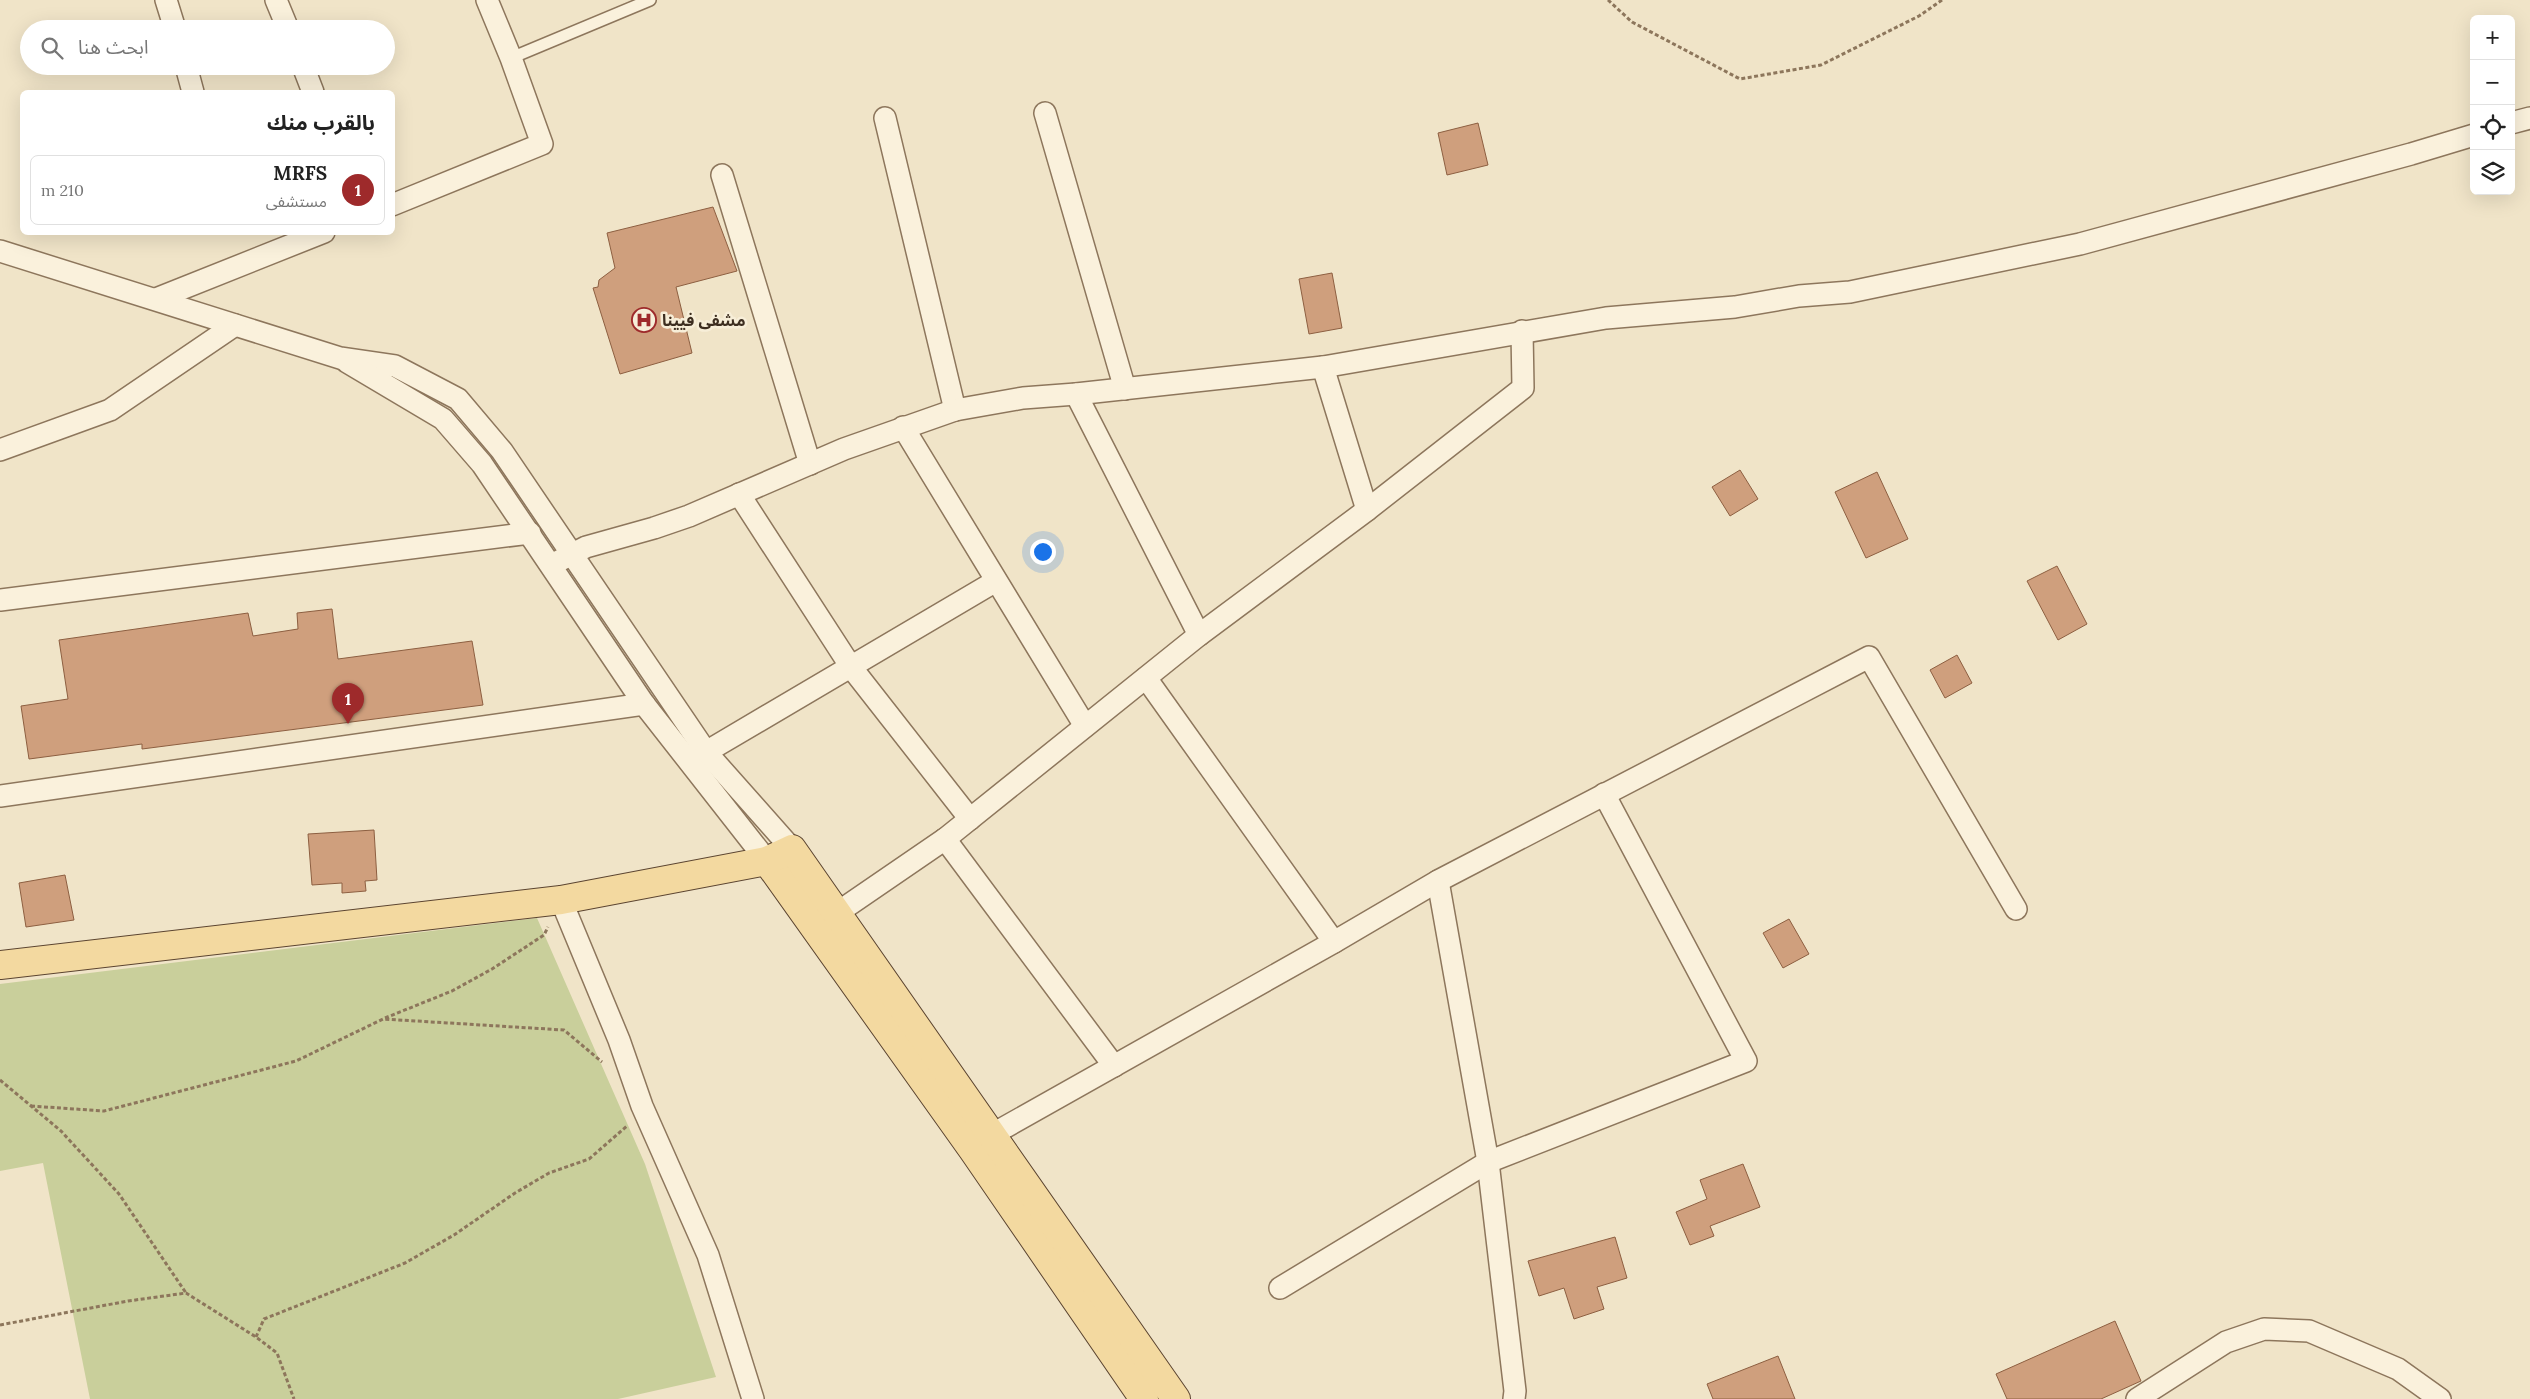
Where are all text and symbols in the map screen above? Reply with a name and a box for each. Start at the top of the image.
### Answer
map controls [2470,15,2515,195]
button: + [2470,15,2515,60]
search box [20,20,395,75]
icon: search [38,34,66,62]
text: ابحث هنا [78,35,148,59]
button: − [2470,60,2515,105]
button: locate [2470,105,2515,150]
text: بالقرب منك [267,109,375,136]
button: layers [2470,150,2515,195]
text: MRFS [273,161,327,185]
text: 210 m [41,180,84,200]
text: 1 [355,180,361,200]
text: مستشفى [266,191,327,211]
hospital icon: مشفى فيينا [631,307,657,333]
place label: مشفى فيينا [662,310,746,330]
your location [1030,539,1056,565]
pin: 1 [332,683,364,724]

